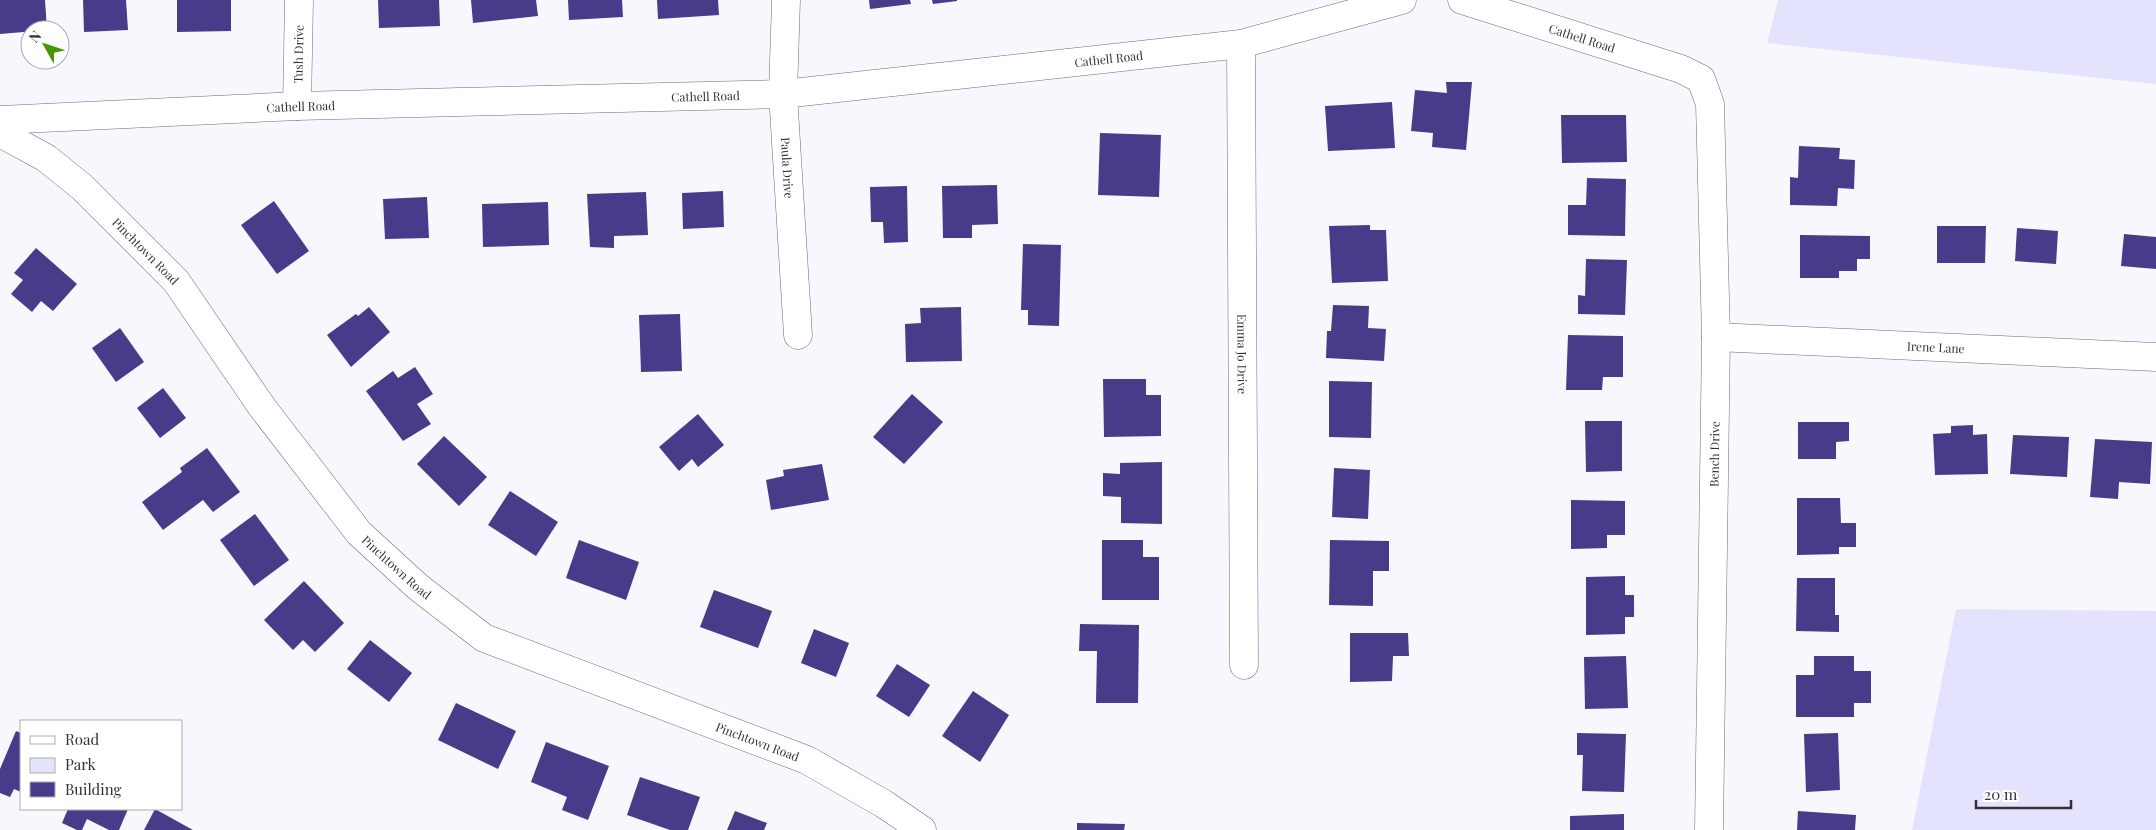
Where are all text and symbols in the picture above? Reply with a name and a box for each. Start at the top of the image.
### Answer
north arrow [20,20,70,70]
street label: Cathell Road [1547,20,1617,56]
street label: Tush Drive [289,25,307,83]
text: N [24,26,45,46]
street label: Cathell Road [1074,47,1144,70]
street label: Cathell Road [671,87,740,105]
street label: Cathell Road [266,97,335,115]
street label: Paula Drive [778,137,797,199]
street label: Pinchtown Road [109,214,183,288]
street label: Emma Jo Drive [1234,314,1251,394]
street label: Irene Lane [1907,338,1965,356]
street label: Bench Drive [1705,421,1723,487]
street label: Pinchtown Road [359,532,435,603]
street label: Pinchtown Road [714,718,802,764]
legend [20,720,182,810]
text: Road [65,729,99,749]
text: Park [65,754,97,774]
scale bar [1976,778,2071,810]
text: Building [65,779,122,799]
text: 20 m [1984,784,2018,804]

